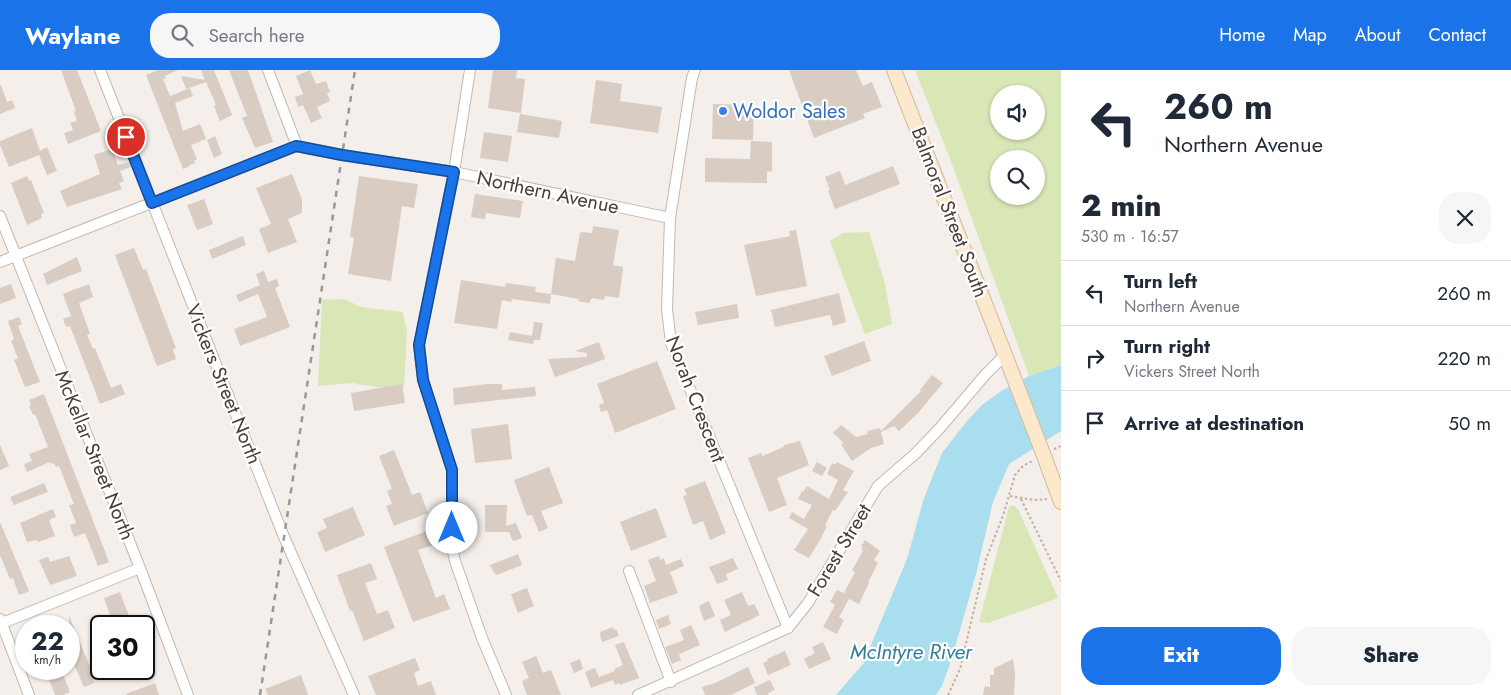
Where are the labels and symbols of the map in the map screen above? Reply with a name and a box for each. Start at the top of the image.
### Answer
place label: Woldor Sales [733,97,845,126]
marker: Woldor Sales [717,105,729,117]
pin [105,116,147,158]
street label: Balmoral Street South [904,123,995,302]
street label: Northern Avenue [474,163,622,222]
street label: Vickers Street North [178,300,269,468]
street label: Norah Crescent [658,332,733,467]
street label: McKellar Street North [47,366,142,544]
street label: Forest Street [800,498,879,602]
position arrow [425,501,477,553]
speed limit sign: 30 [90,615,155,680]
water label: McIntyre River [850,637,973,667]

